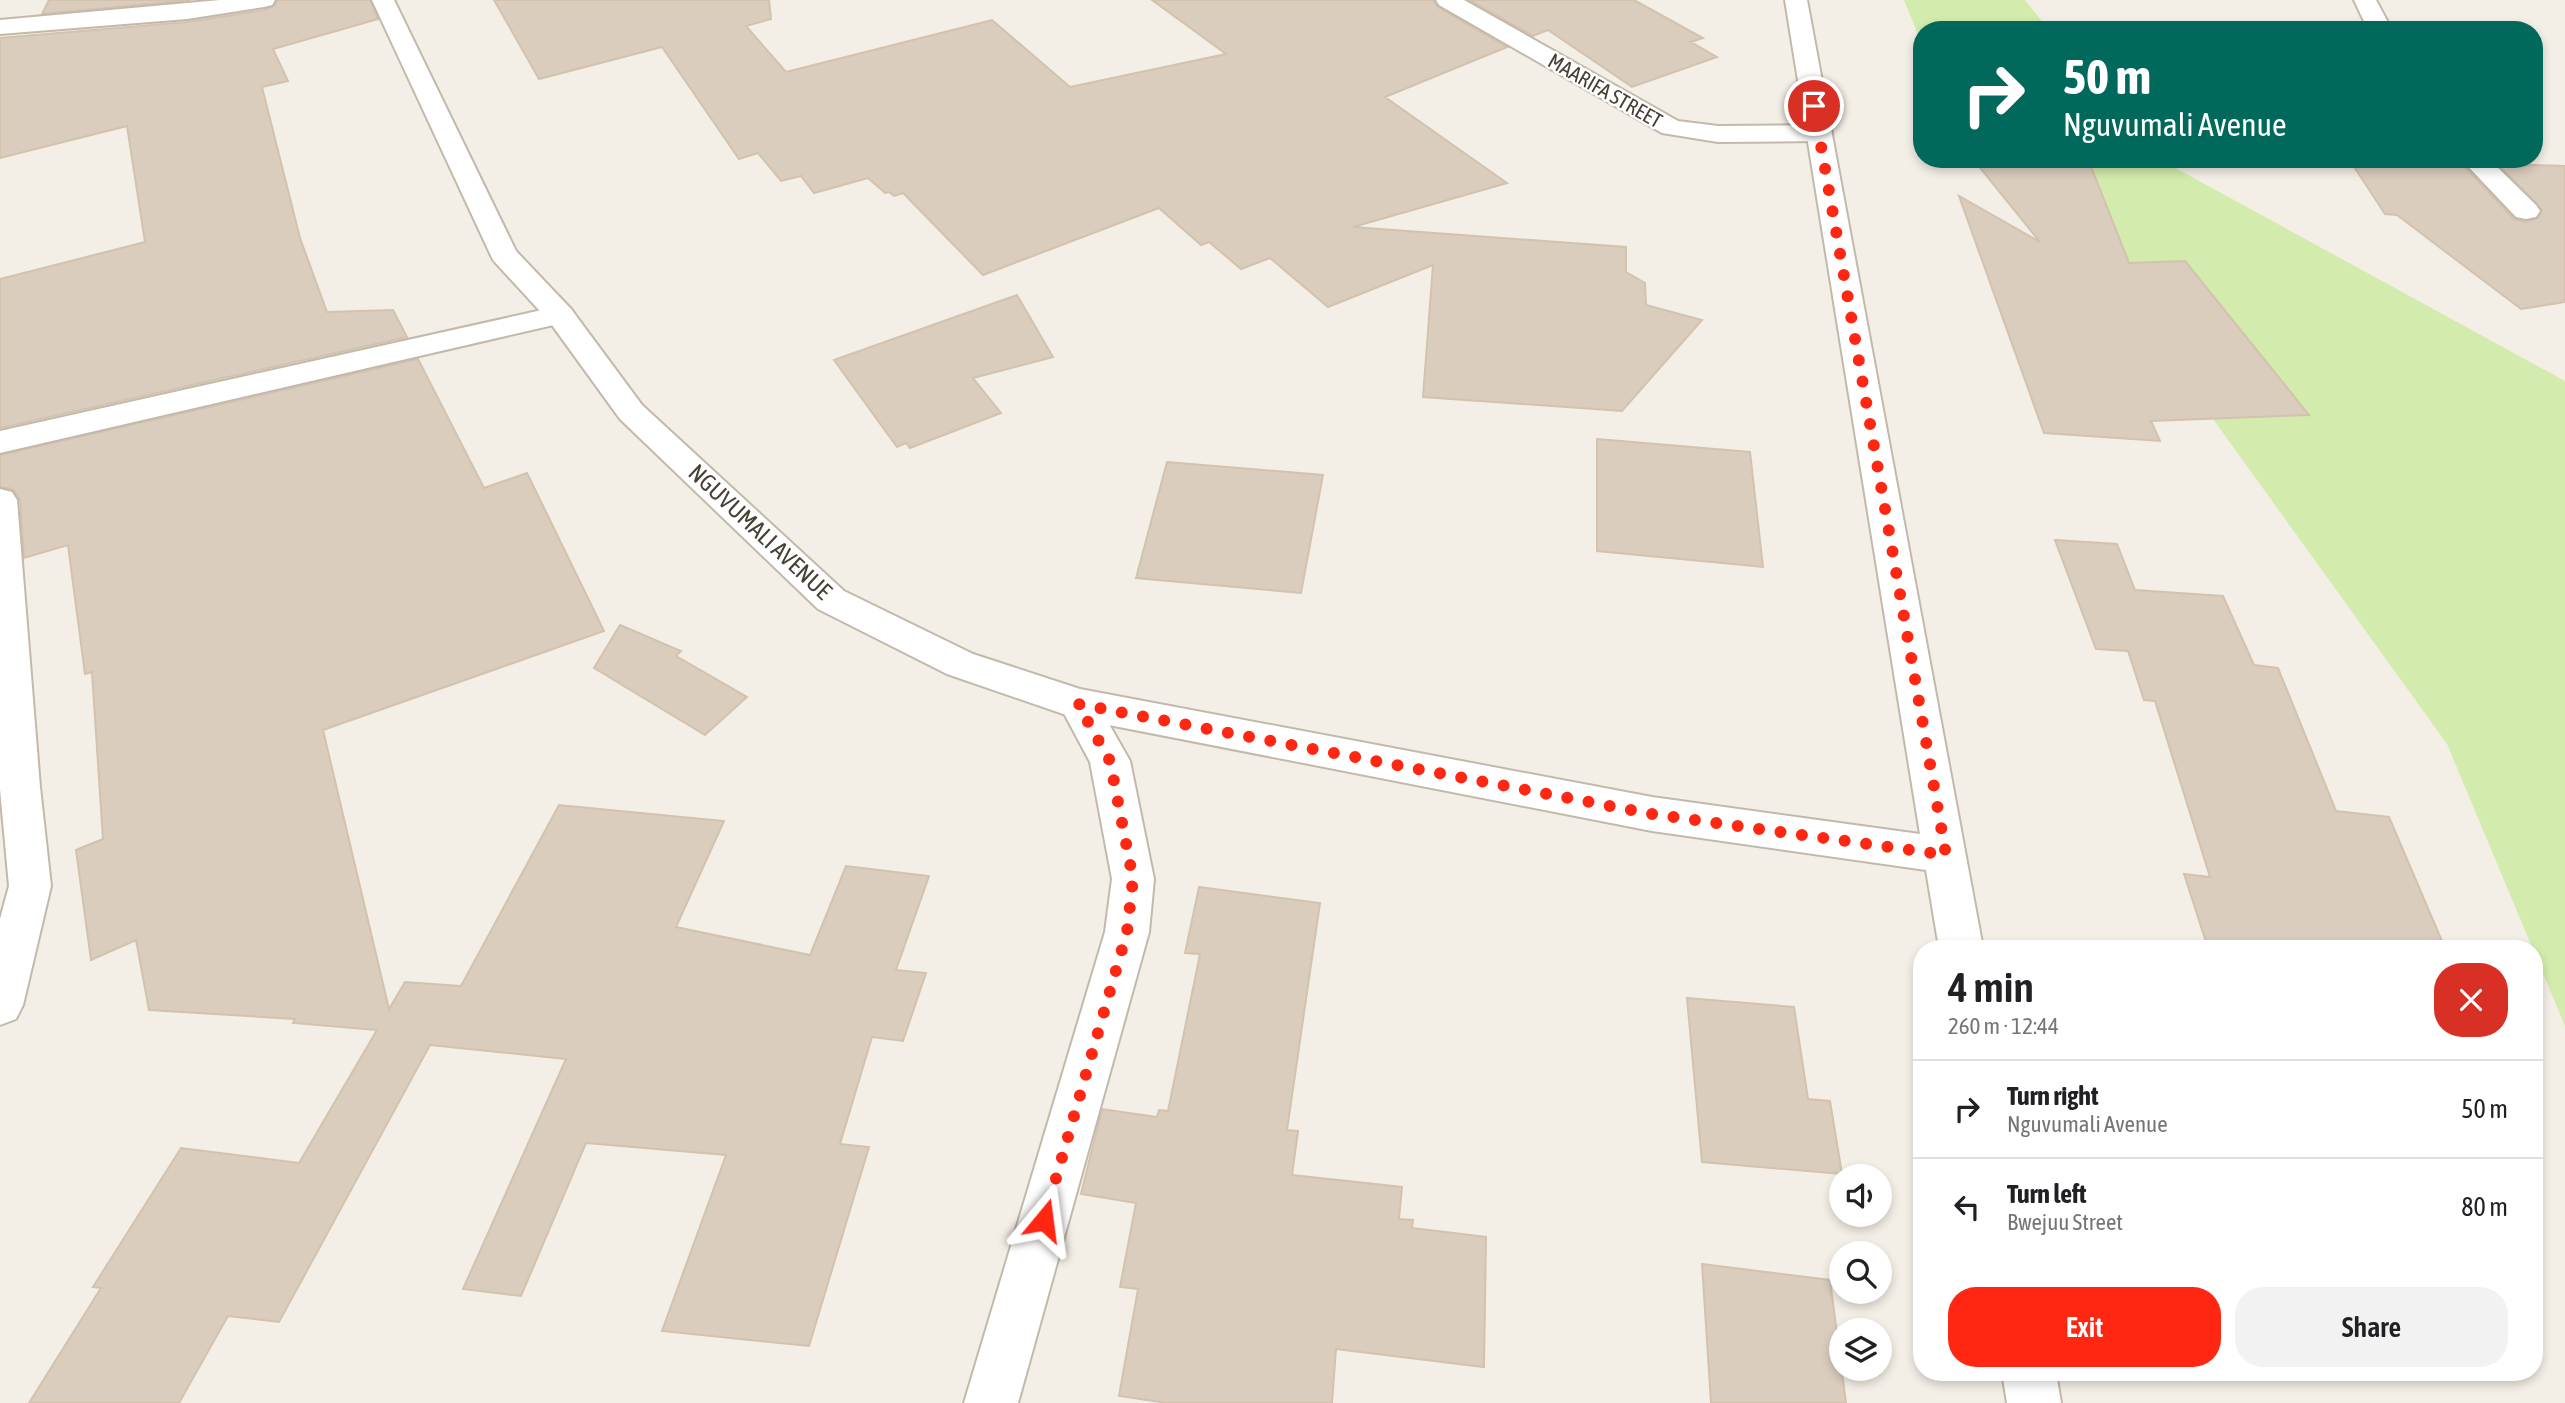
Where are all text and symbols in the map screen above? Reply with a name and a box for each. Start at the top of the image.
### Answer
street label: MAARIFA STREET [1544,48,1667,132]
text: 50 m [2063,48,2151,104]
icon: right [1948,49,2039,140]
pin [1784,76,1844,136]
icon: arrive [1795,87,1833,125]
text: Nguvumali Avenue [2063,106,2286,143]
street label: NGUVUMALI AVENUE [683,459,837,605]
text: 4 min [1948,963,2034,1011]
button: close [2434,963,2508,1037]
text: 260 m · 12:44 [1948,1013,2059,1039]
text: Turn right [2007,1081,2098,1111]
icon: right [1948,1090,1986,1128]
text: 50 m [2461,1094,2508,1124]
text: Nguvumali Avenue [2007,1111,2168,1137]
map controls [1829,1164,1892,1381]
button: sound [1829,1164,1892,1227]
text: Turn left [2007,1179,2087,1209]
position arrow [1007,1183,1081,1257]
icon: left [1948,1188,1986,1226]
text: 80 m [2461,1192,2508,1222]
text: Bwejuu Street [2007,1209,2123,1235]
button: search [1829,1241,1892,1304]
button: Exit [1948,1287,2221,1367]
button: Share [2235,1287,2508,1367]
button: layers [1829,1318,1892,1381]

